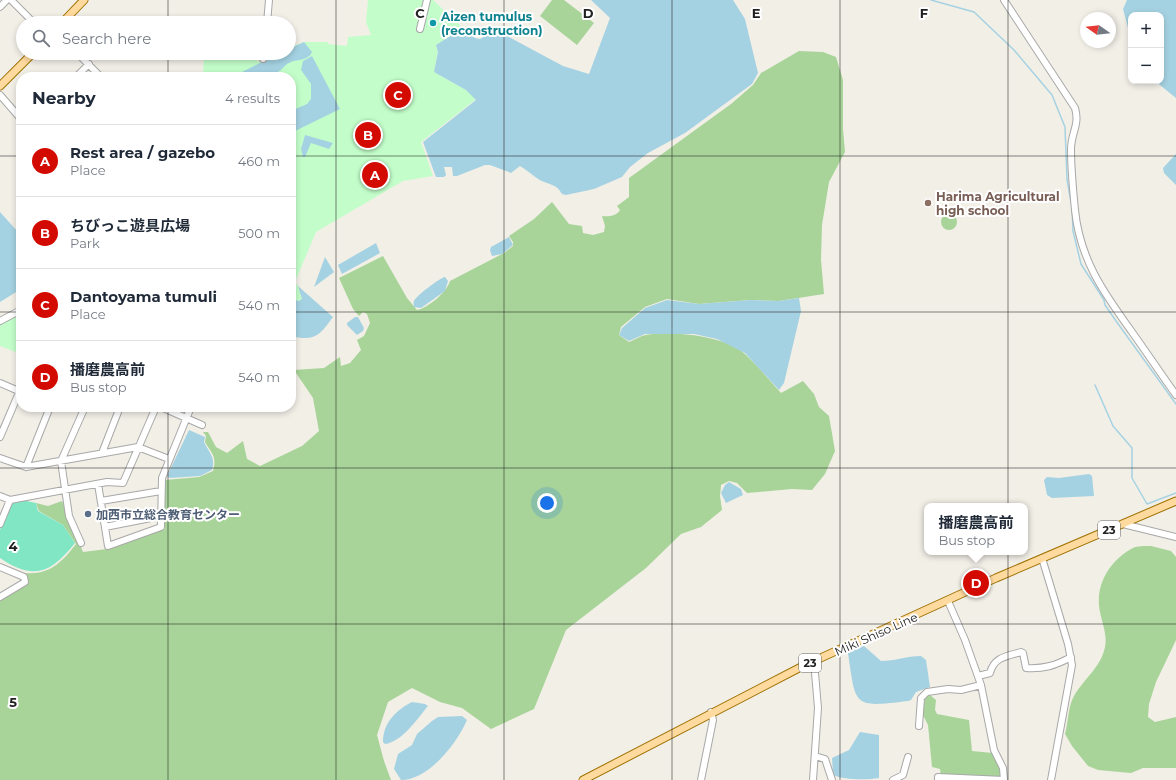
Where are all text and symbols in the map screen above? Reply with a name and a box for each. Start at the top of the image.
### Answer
text: C [415,5,425,21]
text: D [583,5,594,21]
text: E [752,5,761,21]
text: F [920,5,928,21]
place label: Aizen tumulus (reconstruction) [440,9,543,38]
north arrow [1080,12,1116,48]
map controls [1128,12,1164,84]
button: + [1128,12,1164,48]
search box [16,16,296,60]
marker: Aizen tumulus (reconstruction) [428,18,438,28]
icon: search [30,27,52,49]
text: Search here [62,29,151,48]
button: − [1128,48,1164,84]
pin: C [385,80,411,110]
text: Nearby [32,88,96,108]
text: 4 results [225,90,280,106]
pin: B [355,120,381,150]
text: Rest area / gazebo [70,143,215,162]
text: A [40,153,50,169]
text: 460 m [238,153,280,169]
pin: A [362,160,388,190]
text: Place [70,162,106,178]
place label: Harima Agricultural high school [936,189,1060,218]
marker: Harima Agricultural high school [923,198,933,208]
text: ちびっこ遊具広場 [70,216,190,235]
text: B [40,225,50,241]
text: 500 m [238,225,280,241]
text: Park [70,235,100,251]
text: Dantoyama tumuli [70,287,217,306]
text: C [40,297,50,313]
text: 540 m [238,297,280,313]
text: Place [70,306,106,322]
text: 播磨農高前 [70,360,145,379]
text: D [40,369,50,385]
text: 540 m [238,369,280,385]
text: Bus stop [70,379,127,395]
your location [537,493,557,513]
popup [924,503,1028,555]
place label: 加西市立総合教育センター [96,507,240,522]
marker: 加西市立総合教育センター [83,509,93,519]
text: 播磨農高前 [938,513,1014,532]
road number: 23 [1098,521,1120,539]
text: Bus stop [938,532,995,548]
text: 4 [9,538,18,554]
pin: D [963,568,989,598]
street label: Miki Shiso Line [832,609,920,659]
road number: 23 [799,654,821,672]
text: 5 [9,694,17,710]

